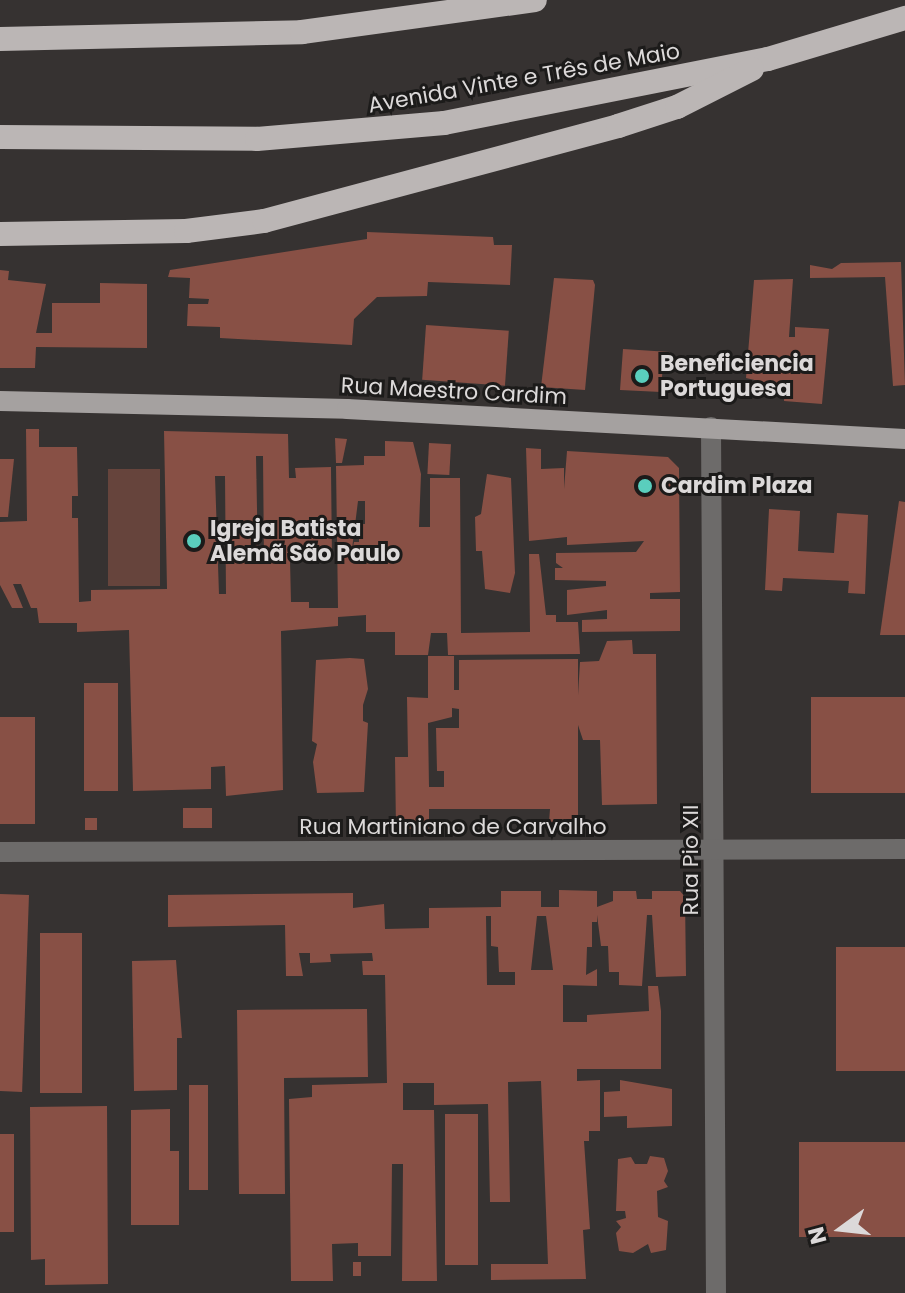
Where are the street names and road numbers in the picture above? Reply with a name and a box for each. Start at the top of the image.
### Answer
street label: Avenida Vinte e Três de Maio [366,38,682,118]
street label: Rua Maestro Cardim [340,372,568,410]
street label: Rua Pio XII [678,805,704,915]
street label: Rua Martiniano de Carvalho [299,814,607,840]

